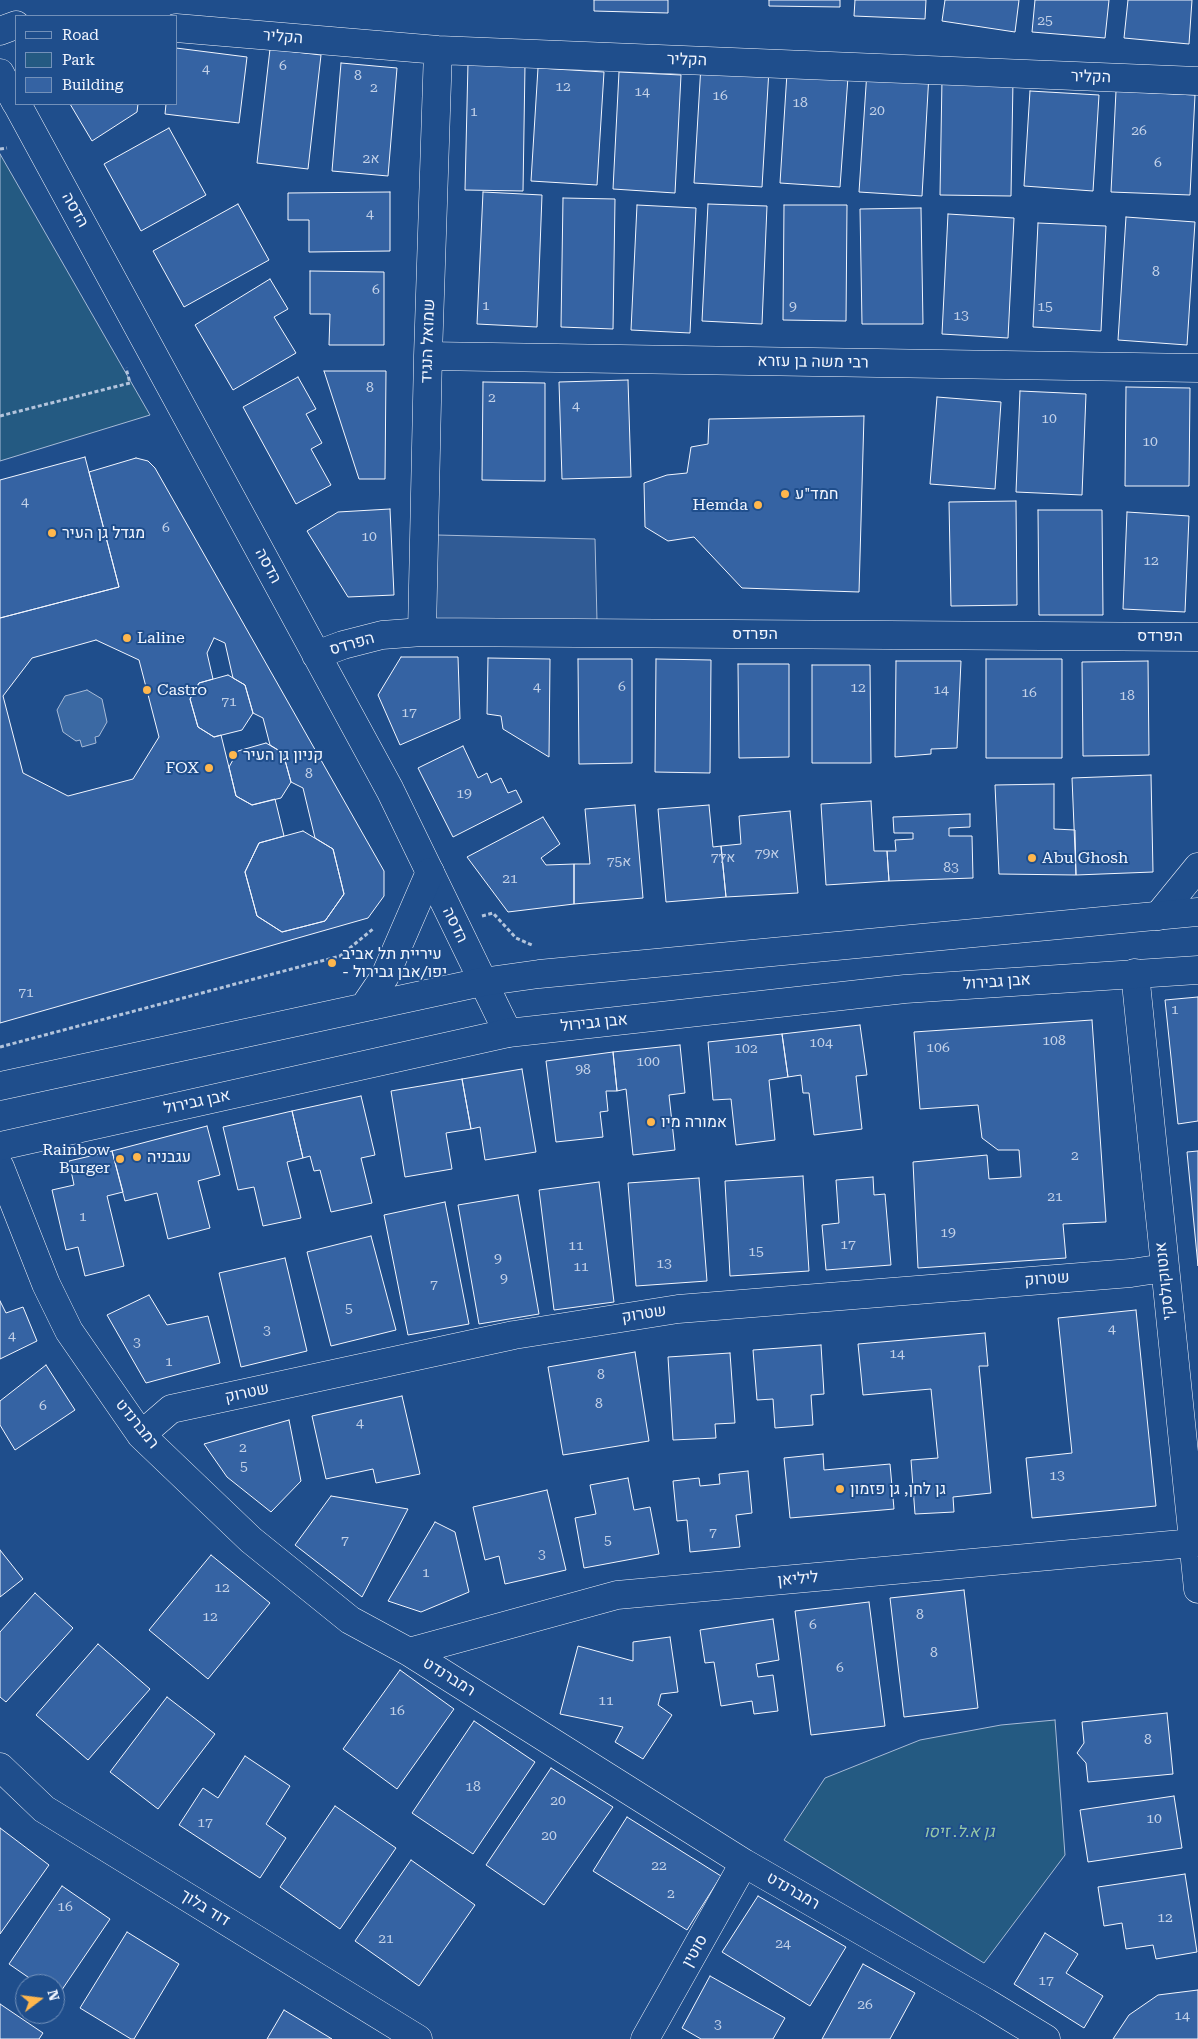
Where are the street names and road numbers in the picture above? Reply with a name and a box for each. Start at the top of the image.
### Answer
street label: הקליר [262,26,304,48]
street label: הקליר [667,50,707,70]
street label: הקליר [1071,67,1111,87]
street label: הדסה [58,189,92,231]
street label: שמואל הנגיד [417,298,439,384]
street label: רבי משה בן עזרא [757,351,869,373]
street label: הדסה [251,545,285,587]
street label: הפרדס [732,624,778,644]
street label: הפרדס [1137,626,1183,646]
street label: הפרדס [327,628,377,660]
street label: הדסה [438,904,472,946]
street label: אבן גבירול [963,970,1031,994]
street label: אבן גבירול [559,1010,629,1036]
street label: אבן גבירול [162,1086,232,1118]
street label: אנטוקולסקי [1151,1241,1179,1321]
street label: שטרוק [1024,1268,1070,1290]
street label: שטרוק [620,1301,668,1327]
street label: שטרוק [223,1379,271,1407]
street label: רמברנדט [111,1395,163,1453]
street label: ליליאן [777,1568,819,1590]
street label: רמברנדט [419,1653,479,1701]
street label: רמברנדט [763,1868,823,1914]
street label: דוד בלוך [177,1885,233,1931]
street label: סוטין [678,1931,712,1971]

